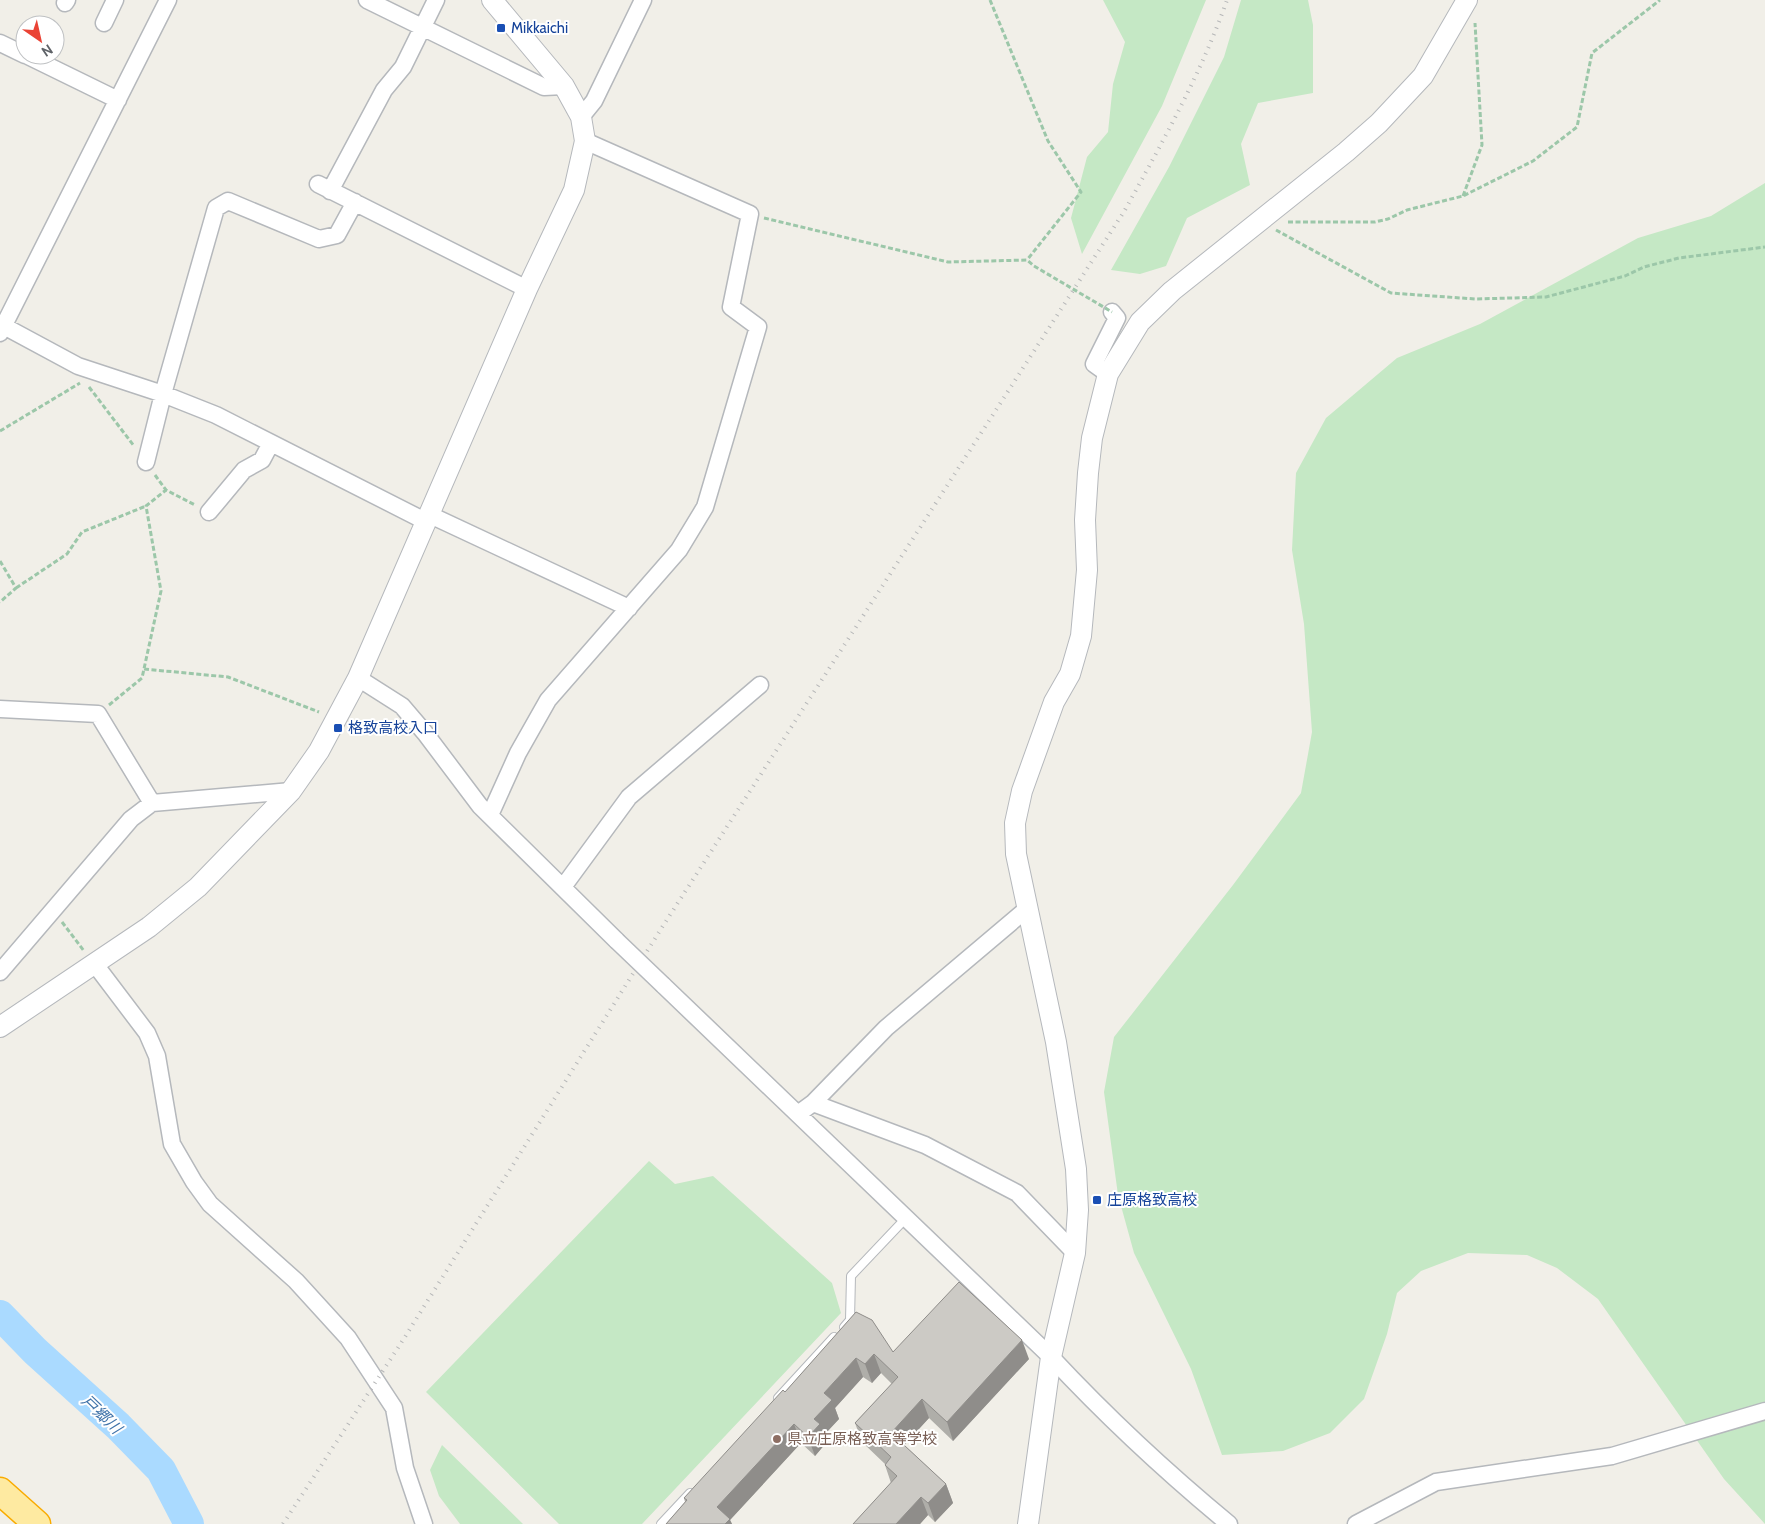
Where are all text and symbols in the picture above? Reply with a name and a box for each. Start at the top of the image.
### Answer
north arrow [15,15,65,65]
place label: Mikkaichi [511,19,568,37]
marker: Mikkaichi [495,22,507,34]
text: N [38,41,56,61]
place label: 格致高校入口 [348,719,438,737]
marker: 格致高校入口 [332,722,344,734]
place label: 庄原格致高校 [1107,1191,1197,1209]
marker: 庄原格致高校 [1091,1194,1103,1206]
water label: 戸郷川 [78,1391,127,1439]
place label: 県立庄原格致高等学校 [787,1430,937,1448]
marker: 県立庄原格致高等学校 [771,1433,783,1445]

